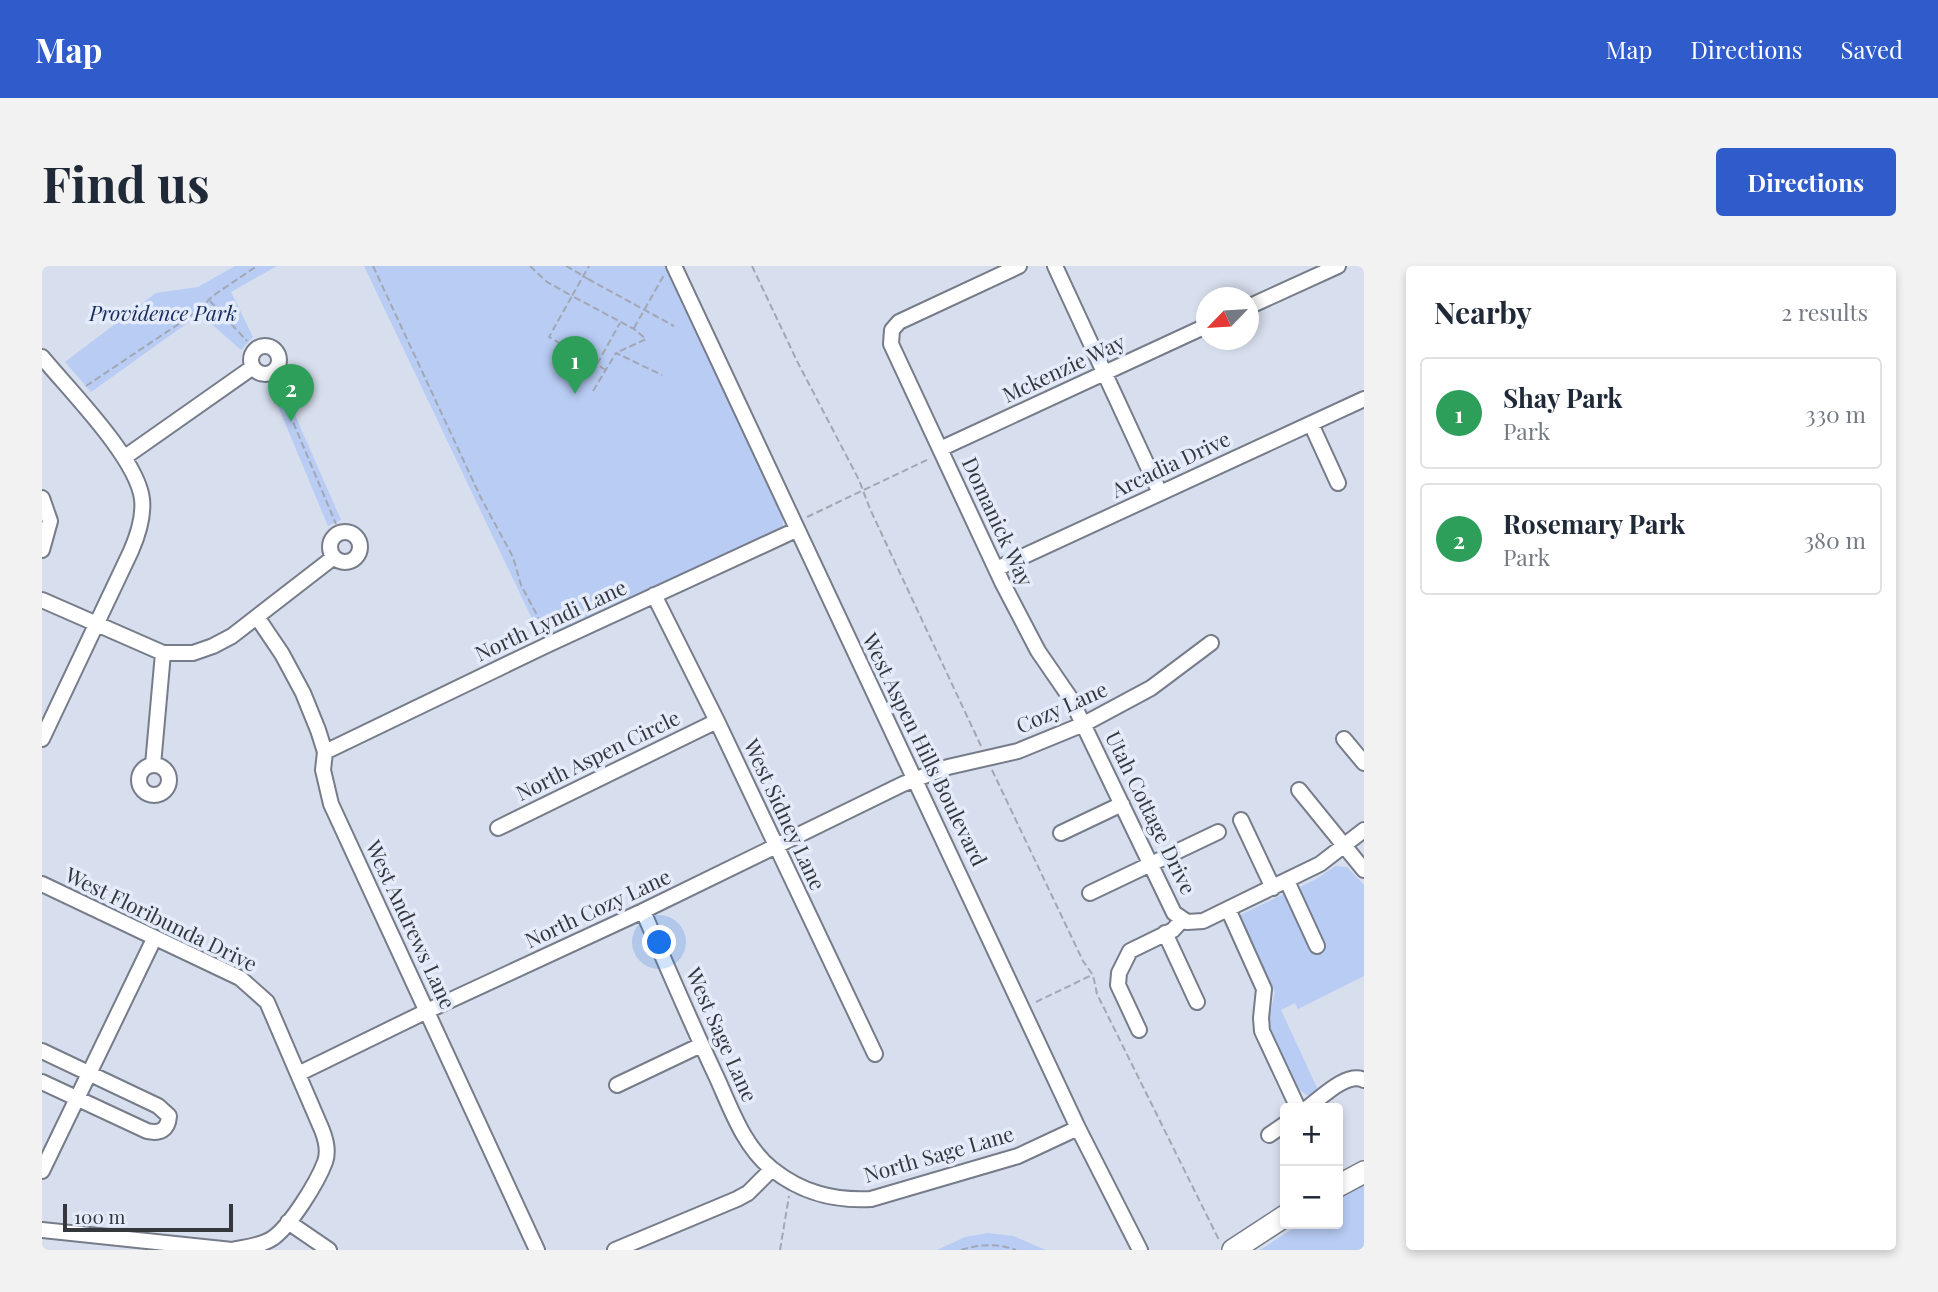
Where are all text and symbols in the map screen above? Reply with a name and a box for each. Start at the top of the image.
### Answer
text: Map [35,27,102,71]
text: Map [1606,33,1652,65]
text: Directions [1690,33,1803,65]
text: Saved [1841,33,1903,65]
button: Directions [1716,148,1896,216]
text: Find us [42,150,210,215]
north arrow [1196,287,1259,350]
text: Nearby [1434,292,1532,332]
text: 2 results [1781,296,1868,327]
park label: Providence Park [88,298,237,326]
street label: Mckenzie Way [997,326,1129,408]
pin: 1 [552,336,598,394]
pin: 2 [268,364,314,422]
text: Shay Park [1503,380,1622,415]
text: 1 [1455,398,1463,429]
text: 330 m [1805,398,1866,429]
text: Park [1503,415,1550,446]
street label: Arcadia Drive [1105,423,1234,503]
street label: Domanick Way [957,452,1041,591]
text: Rosemary Park [1503,506,1685,541]
text: 2 [1453,524,1465,555]
text: 380 m [1804,524,1866,555]
text: Park [1503,541,1550,572]
street label: North Lyndi Lane [470,572,630,667]
street label: West Aspen Hills Boulevard [857,627,994,870]
street label: Cozy Lane [1011,674,1111,739]
street label: North Aspen Circle [511,702,684,806]
street label: Utah Cottage Drive [1100,726,1203,898]
street label: West Sidney Lane [738,733,833,894]
street label: West Andrews Lane [360,834,463,1013]
street label: West Floribunda Drive [60,859,262,977]
street label: North Cozy Lane [520,861,674,953]
your location [642,925,676,959]
street label: West Sage Lane [680,962,765,1106]
map controls [1280,1103,1343,1229]
button: + [1280,1103,1343,1166]
street label: North Sage Lane [860,1118,1017,1188]
button: − [1280,1166,1343,1229]
scale bar [63,1201,233,1233]
text: 100 m [74,1203,125,1229]

